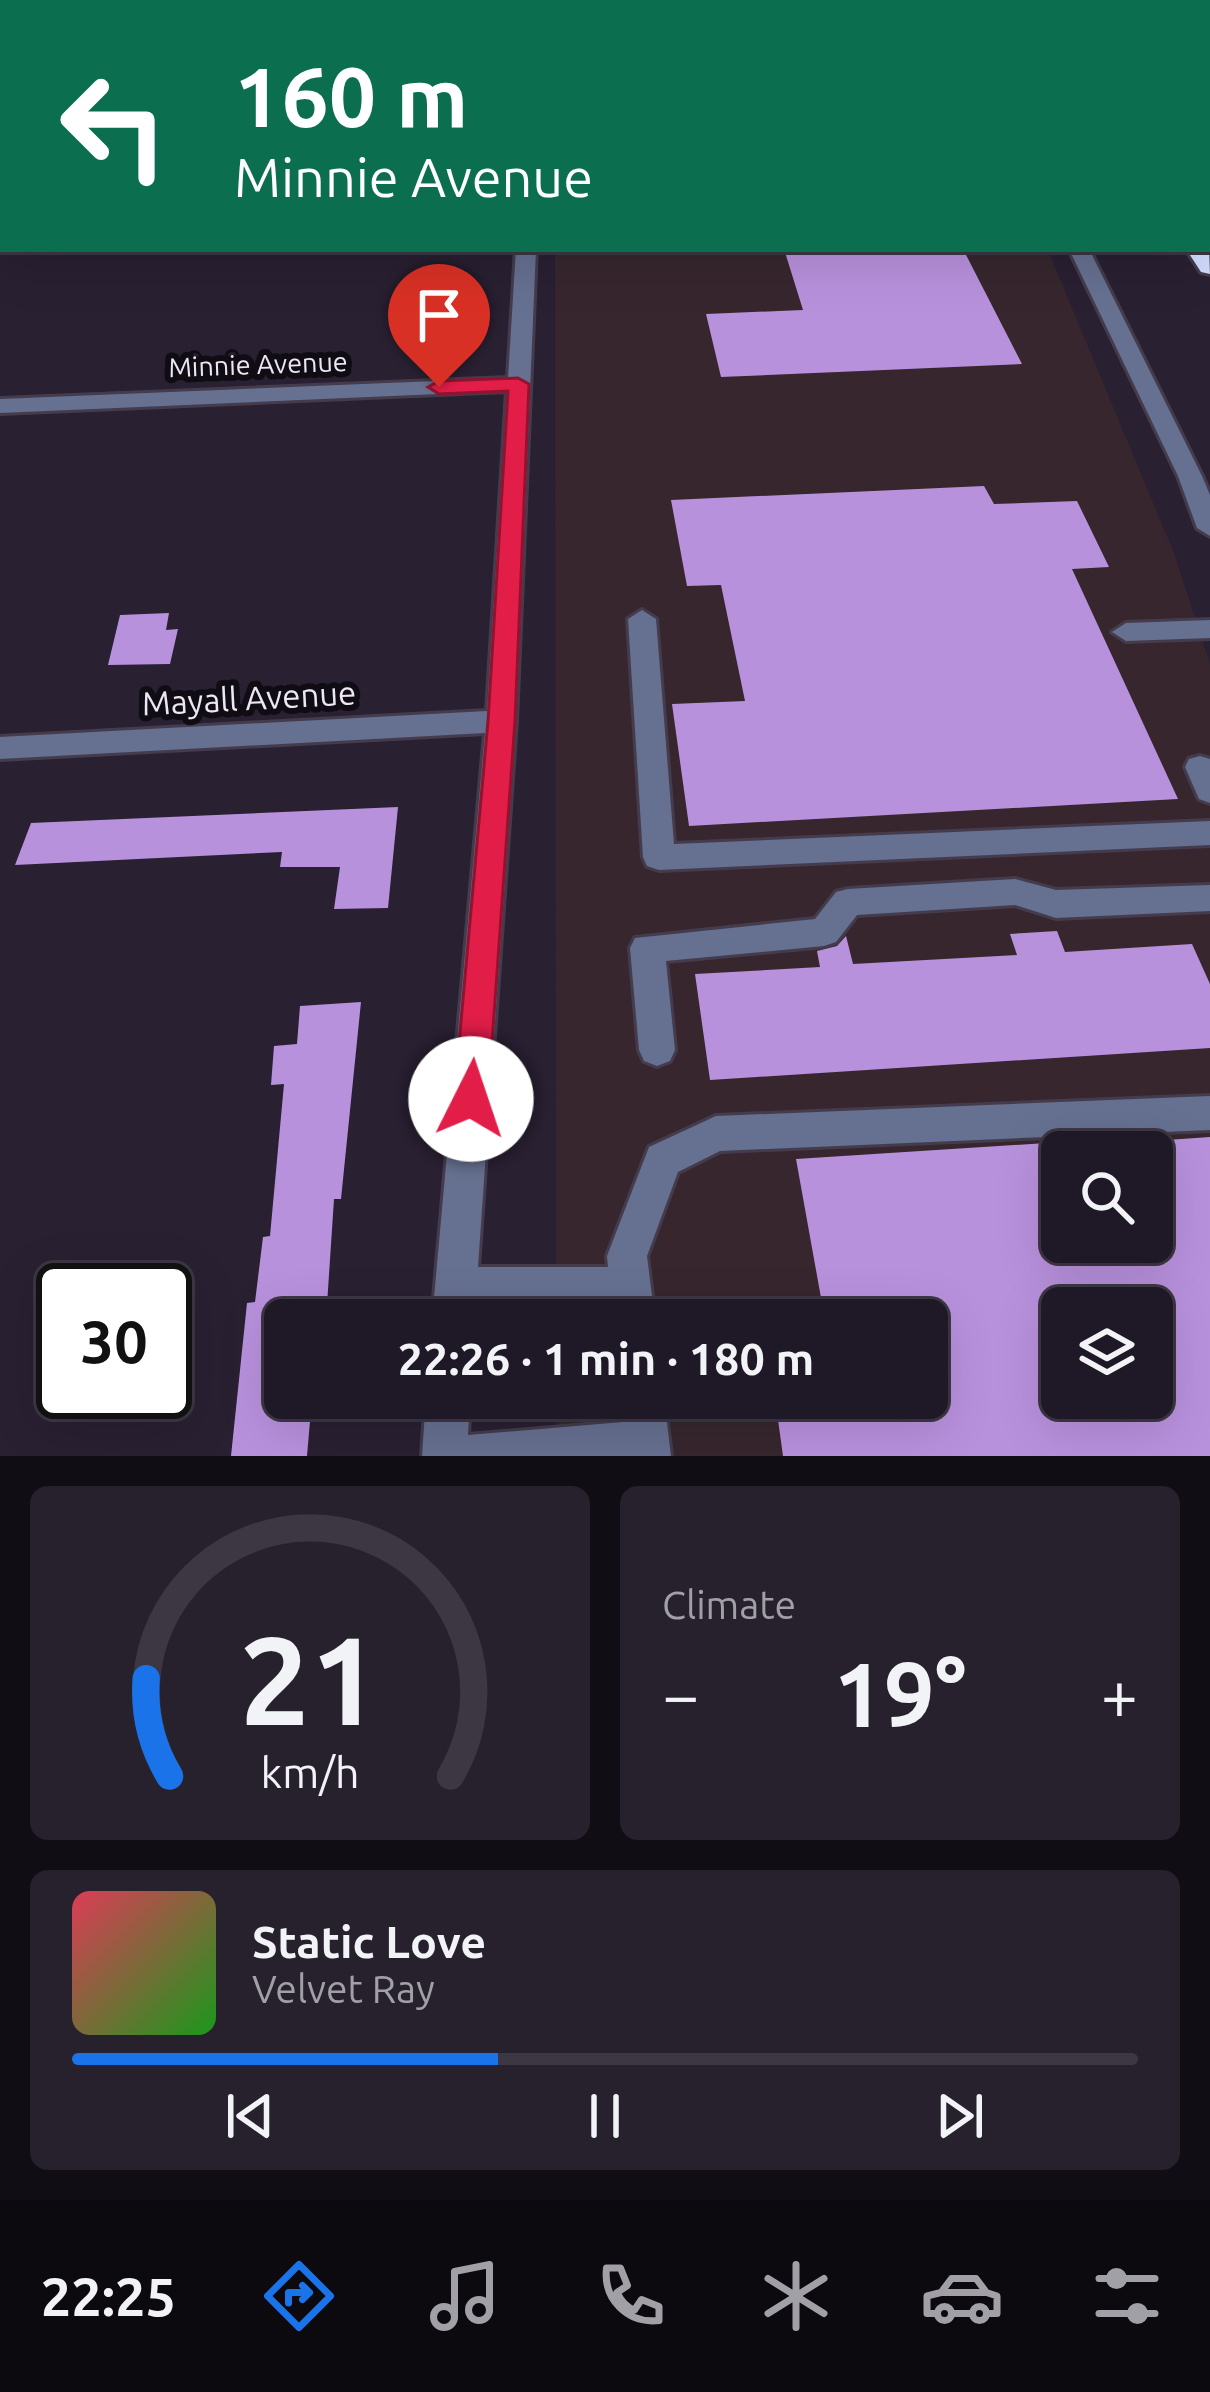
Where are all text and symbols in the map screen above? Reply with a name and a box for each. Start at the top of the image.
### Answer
icon: left [36,48,192,204]
text: 160 m [234,49,468,143]
text: Minnie Avenue [234,147,593,207]
pin [388,264,490,387]
icon: arrive [406,282,472,348]
street label: Minnie Avenue [168,346,348,382]
street label: Mayall Avenue [141,673,357,722]
position arrow [408,1036,534,1162]
map controls [1041,1131,1173,1419]
button: search [1041,1131,1173,1263]
speed limit sign: 30 [36,1263,192,1419]
button: layers [1041,1287,1173,1419]
text: 22:26 · 1 min · 180 m [398,1333,814,1384]
text: Climate [662,1583,796,1626]
text: 21 [240,1609,380,1749]
text: 19° [833,1643,967,1744]
text: − [662,1657,699,1731]
text: + [1101,1657,1138,1731]
text: km/h [260,1748,360,1796]
text: Static Love [252,1916,486,1967]
text: Velvet Ray [252,1967,435,2010]
icon: previous [217,2083,283,2149]
icon: pause [572,2083,638,2149]
icon: next [927,2083,993,2149]
icon: directions [257,2254,341,2338]
icon: music [423,2254,507,2338]
icon: phone [589,2254,673,2338]
icon: climate [754,2254,838,2338]
icon: car [920,2254,1004,2338]
icon: filters [1085,2254,1169,2338]
text: 22:25 [41,2266,176,2326]

